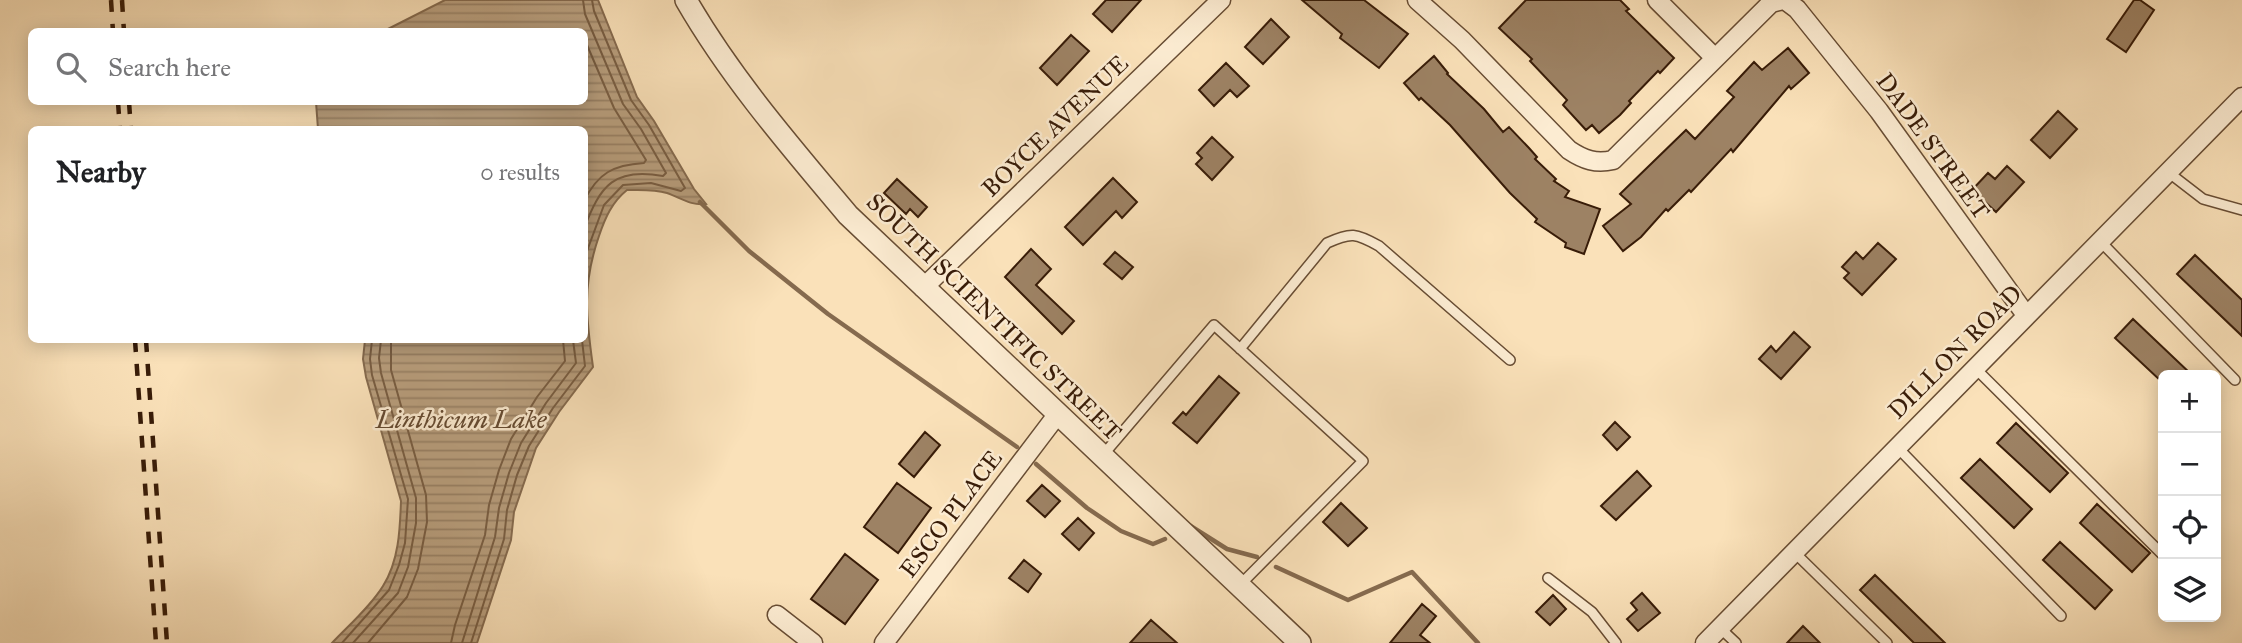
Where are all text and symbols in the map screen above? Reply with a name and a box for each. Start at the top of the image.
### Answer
search box [28,28,588,105]
icon: search [52,48,90,86]
street label: BOYCE AVENUE [976,49,1134,203]
text: Search here [108,51,231,83]
street label: DADE STREET [1870,67,1996,225]
text: Nearby [56,154,146,190]
text: 0 results [480,158,560,186]
street label: SOUTH SCIENTIFIC STREET [860,187,1128,447]
street label: DILLON ROAD [1882,279,2028,425]
map controls [2158,370,2221,622]
button: + [2158,370,2221,433]
water label: Linthicum Lake [375,403,548,435]
button: − [2158,433,2221,496]
street label: ESCO PLACE [893,444,1009,584]
button: locate [2158,496,2221,559]
button: layers [2158,559,2221,622]

